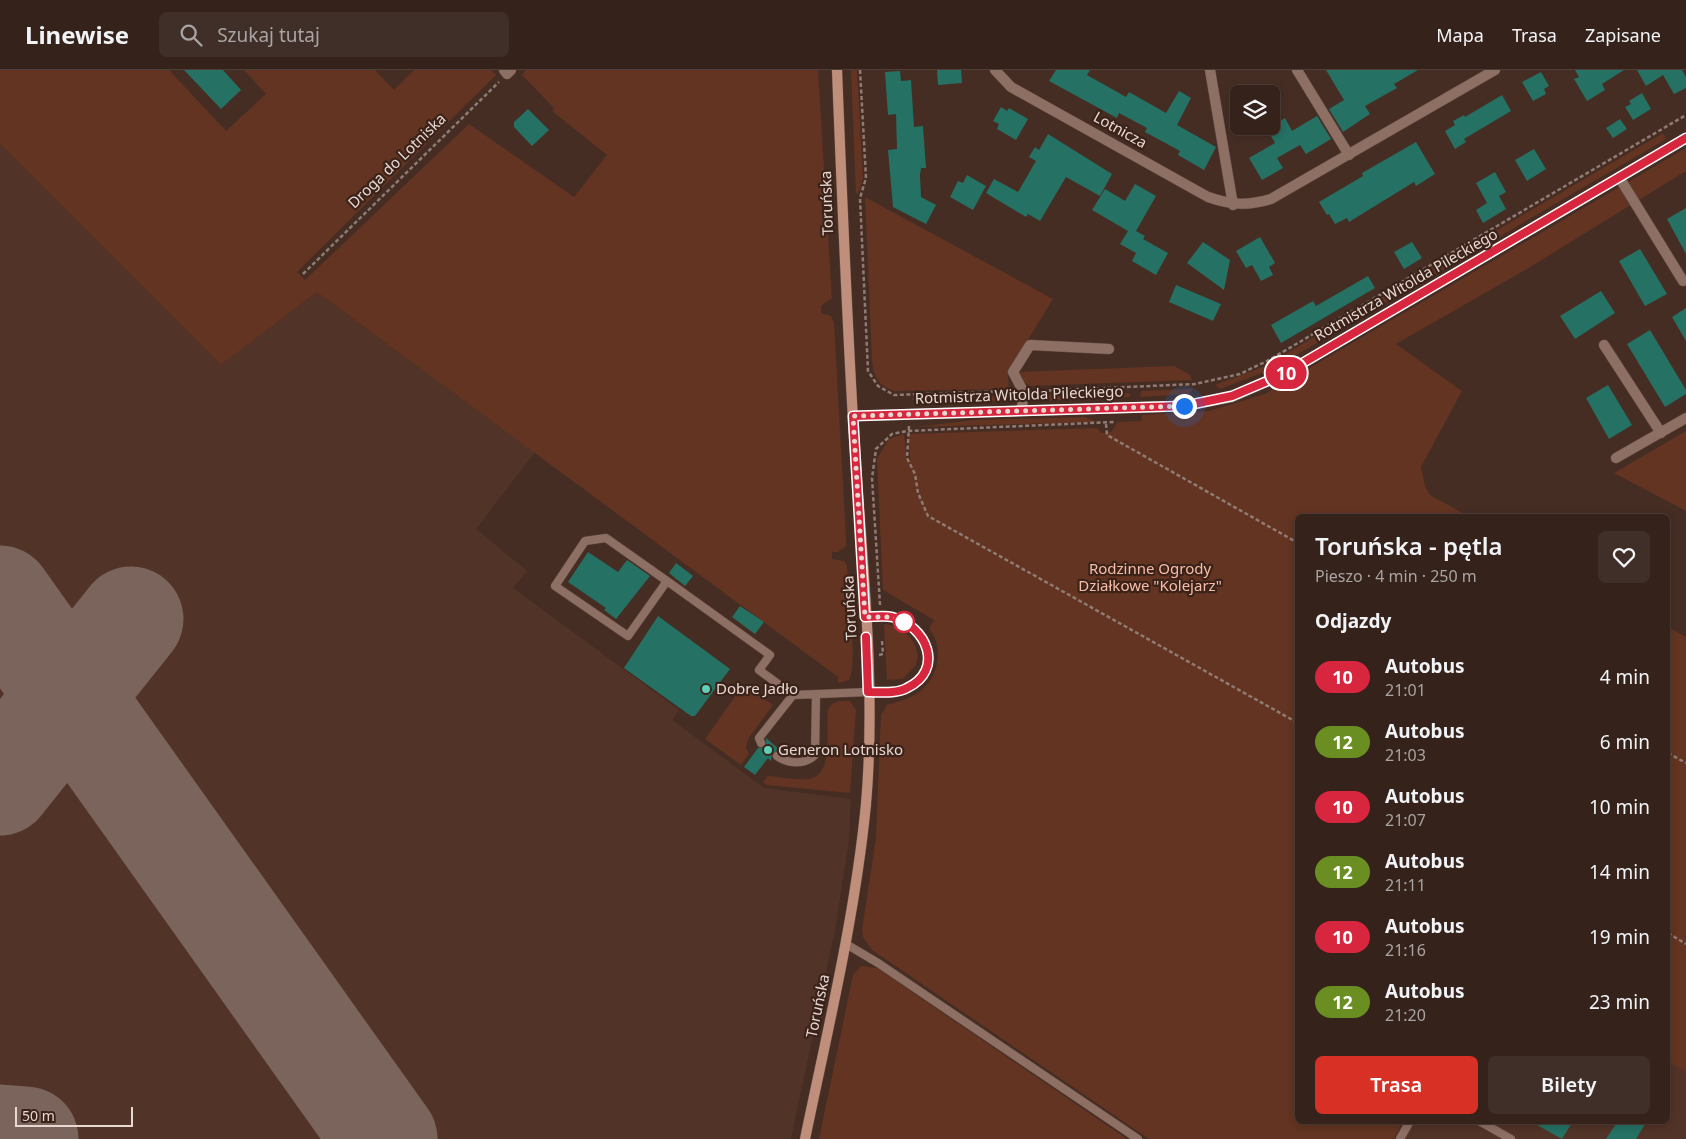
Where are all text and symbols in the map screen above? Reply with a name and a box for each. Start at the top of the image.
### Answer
search box [159,12,509,57]
text: Linewise [25,18,129,51]
icon: search [177,21,205,49]
text: Szukaj tutaj [217,22,320,48]
text: Mapa [1436,23,1484,47]
text: Trasa [1512,23,1557,47]
text: Zapisane [1585,23,1661,47]
map controls [1230,85,1280,135]
button: layers [1230,85,1280,135]
street label: Lotnicza [1090,106,1151,152]
street label: Droga do Lotniska [343,108,450,212]
street label: Toruńska [815,170,837,236]
street label: Rotmistrza Witolda Pileckiego [1310,223,1501,345]
line badge: 10 [1264,357,1308,389]
text: 10 [1276,361,1296,385]
street label: Rotmistrza Witolda Pileckiego [914,380,1124,408]
your location [1172,394,1197,419]
text: Toruńska - pętla [1315,529,1503,562]
button: heart [1598,531,1650,583]
park label: Rodzinne Ogrody Działkowe "Kolejarz" [1078,558,1222,595]
text: Pieszo · 4 min · 250 m [1315,565,1477,587]
street label: Toruńska [837,575,861,641]
text: Odjazdy [1315,608,1391,634]
unlabelled marker [893,611,915,633]
text: Autobus [1385,653,1465,679]
text: 4 min [1600,664,1650,690]
text: 10 [1332,665,1353,689]
place label: Dobre Jadło [716,678,798,698]
text: 21:01 [1385,679,1426,701]
marker: Dobre Jadło [700,683,712,695]
text: Autobus [1385,718,1465,744]
text: 6 min [1600,729,1650,755]
text: 12 [1332,730,1353,754]
place label: Generon Lotnisko [778,739,903,759]
marker: Generon Lotnisko [762,744,774,756]
text: 21:03 [1385,744,1426,766]
text: Autobus [1385,783,1465,809]
text: 10 min [1589,794,1650,820]
text: 10 [1332,795,1353,819]
text: 21:07 [1385,809,1426,831]
text: Autobus [1385,848,1465,874]
text: 14 min [1589,859,1650,885]
text: 12 [1332,860,1353,884]
text: 21:11 [1385,874,1426,896]
text: Autobus [1385,913,1465,939]
text: 19 min [1589,924,1650,950]
text: 10 [1332,925,1353,949]
text: 21:16 [1385,939,1426,961]
street label: Toruńska [801,972,834,1040]
text: Autobus [1385,978,1465,1004]
text: 23 min [1589,989,1650,1015]
text: 12 [1332,990,1353,1014]
text: 21:20 [1385,1004,1426,1026]
button: Trasa [1315,1056,1478,1114]
button: Bilety [1488,1056,1650,1114]
scale bar [15,1104,132,1127]
text: 50 m [22,1106,55,1125]

